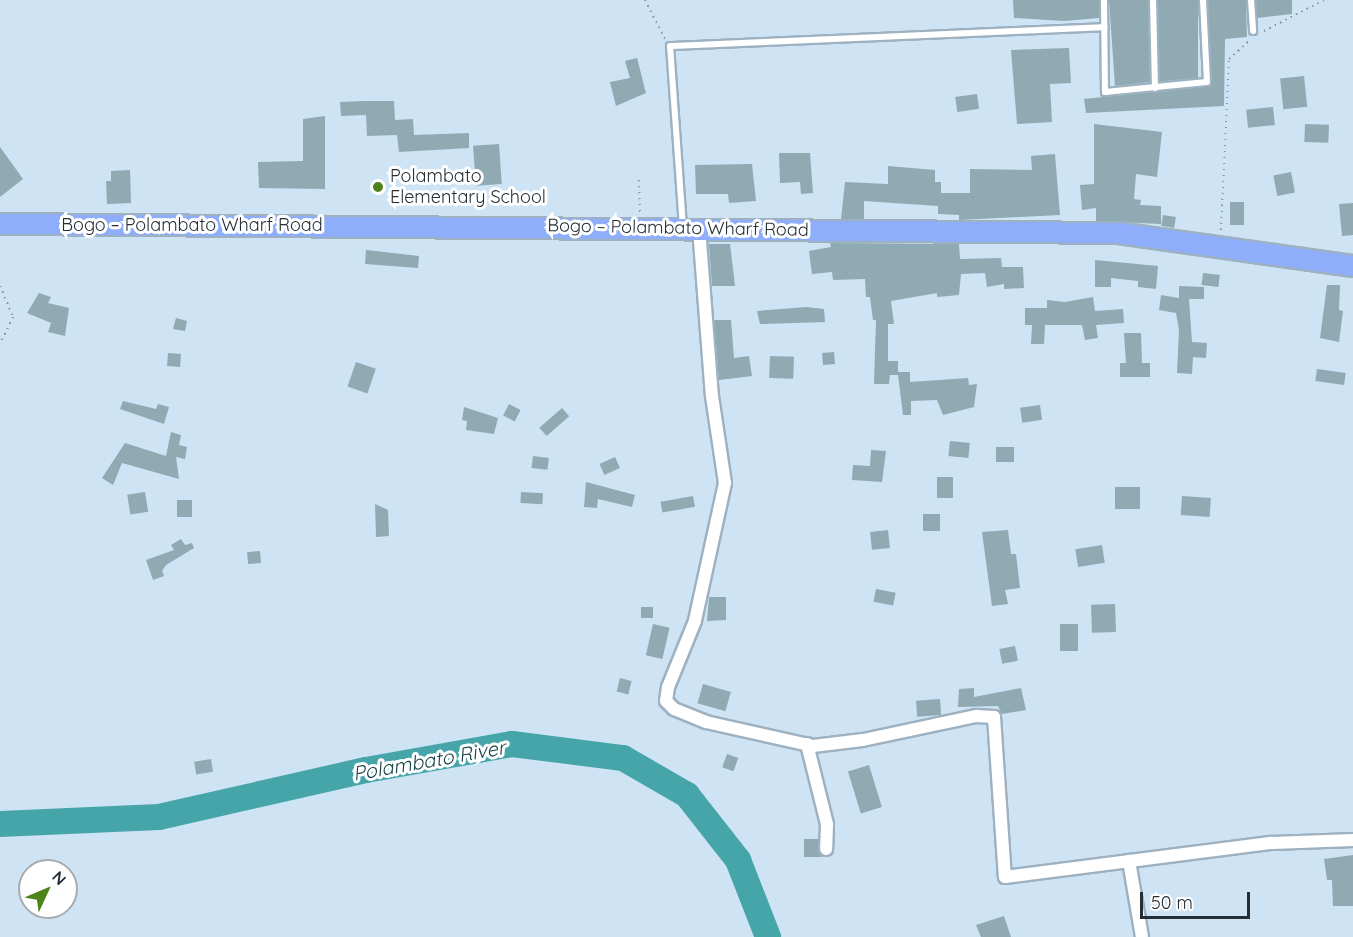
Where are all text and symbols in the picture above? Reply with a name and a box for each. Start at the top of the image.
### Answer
place label: Polambato Elementary School [390,166,546,208]
marker: Polambato Elementary School [371,180,385,194]
street label: Bogo – Polambato Wharf Road [61,214,323,236]
street label: Bogo – Polambato Wharf Road [547,215,809,241]
water label: Polambato River [351,735,507,785]
north arrow [18,859,78,919]
text: N [48,867,71,889]
scale bar [1143,880,1252,918]
text: 50 m [1151,891,1193,914]

